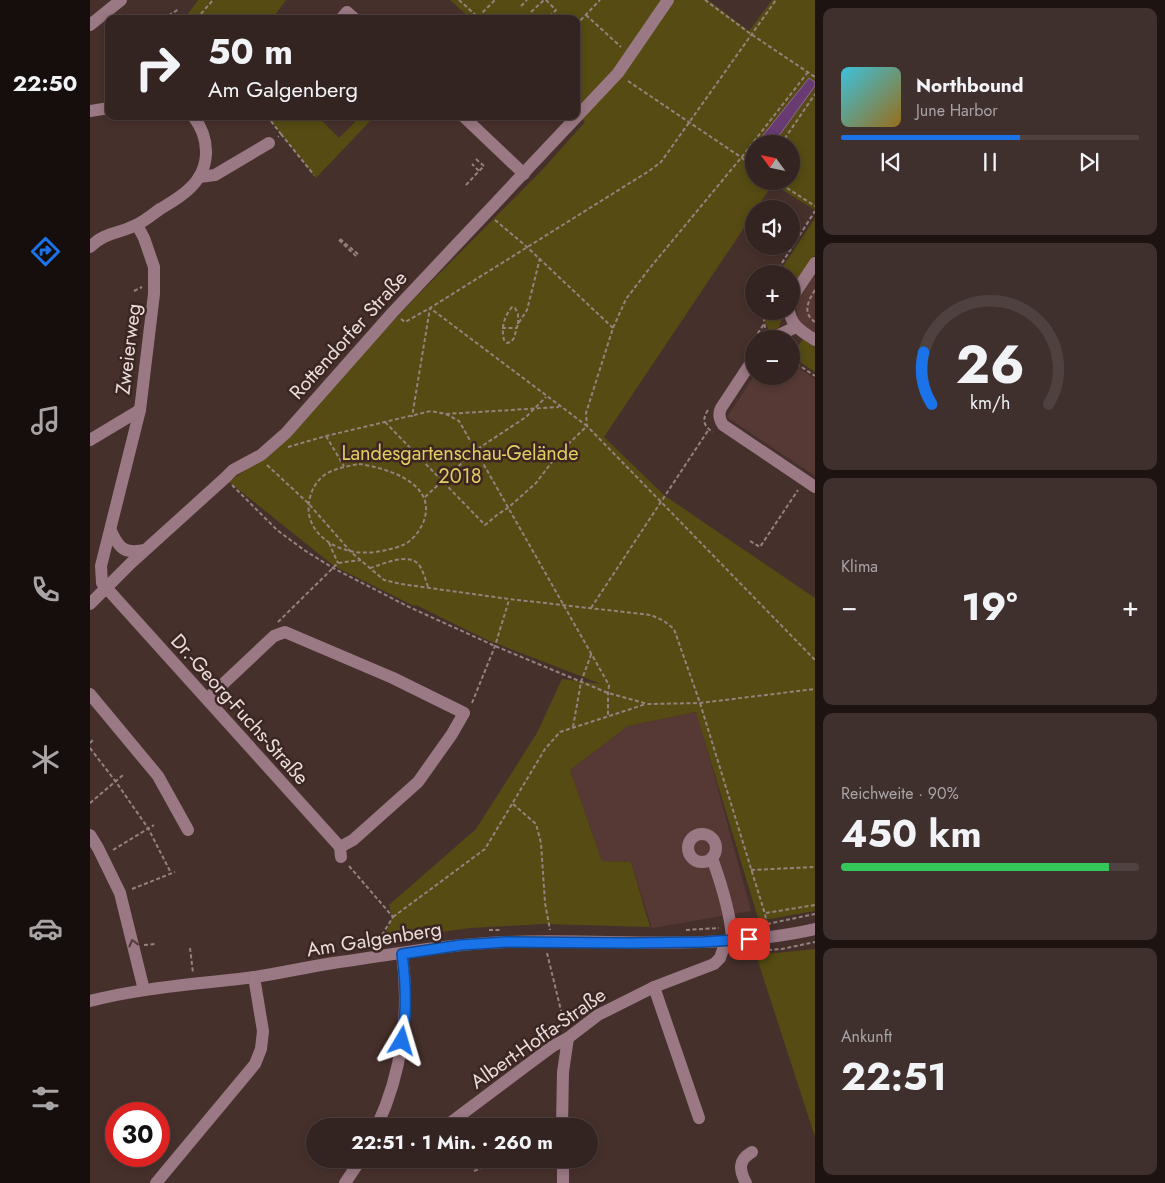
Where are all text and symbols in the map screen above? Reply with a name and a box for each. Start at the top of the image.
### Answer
text: 50 m [208,27,293,77]
icon: right [125,35,190,100]
text: 22:50 [13,67,77,99]
text: Northbound [916,72,1023,99]
text: Am Galgenberg [208,73,358,105]
text: June Harbor [916,99,998,122]
north arrow [745,135,800,190]
map controls [745,135,800,385]
icon: previous [877,148,905,176]
icon: pause [976,148,1004,176]
icon: next [1075,148,1103,176]
button: sound [745,200,800,255]
icon: directions [28,234,63,269]
street label: Rottendorfer Straße [283,265,414,406]
button: + [745,265,800,320]
street label: Zweierweg [109,302,148,396]
text: 26 [956,327,1024,403]
button: − [745,330,800,385]
text: km/h [970,390,1010,416]
icon: music [28,403,63,438]
park label: Landesgartenschau-Gelände 2018 [341,439,579,491]
text: Klima [841,555,878,578]
icon: phone [28,572,63,607]
text: 19° [962,579,1018,634]
text: − [841,586,858,627]
text: + [1122,586,1139,627]
street label: Dr.-Georg-Fuchs-Straße [164,627,316,791]
icon: climate [28,742,63,777]
text: Reichweite · 90% [841,782,959,805]
text: 450 km [841,806,982,861]
icon: car [28,911,63,946]
street label: Am Galgenberg [304,915,444,964]
pin [728,918,770,960]
icon: arrive [735,925,763,953]
one-way arrow [128,938,139,947]
street label: Albert-Hoffa-Straße [465,981,612,1096]
position arrow [375,1014,427,1066]
text: Ankunft [841,1025,892,1048]
text: 22:51 [841,1049,947,1104]
icon: filters [28,1081,63,1116]
speed limit sign: 30 [105,1102,170,1167]
text: 22:51 · 1 Min. · 260 m [351,1129,553,1156]

